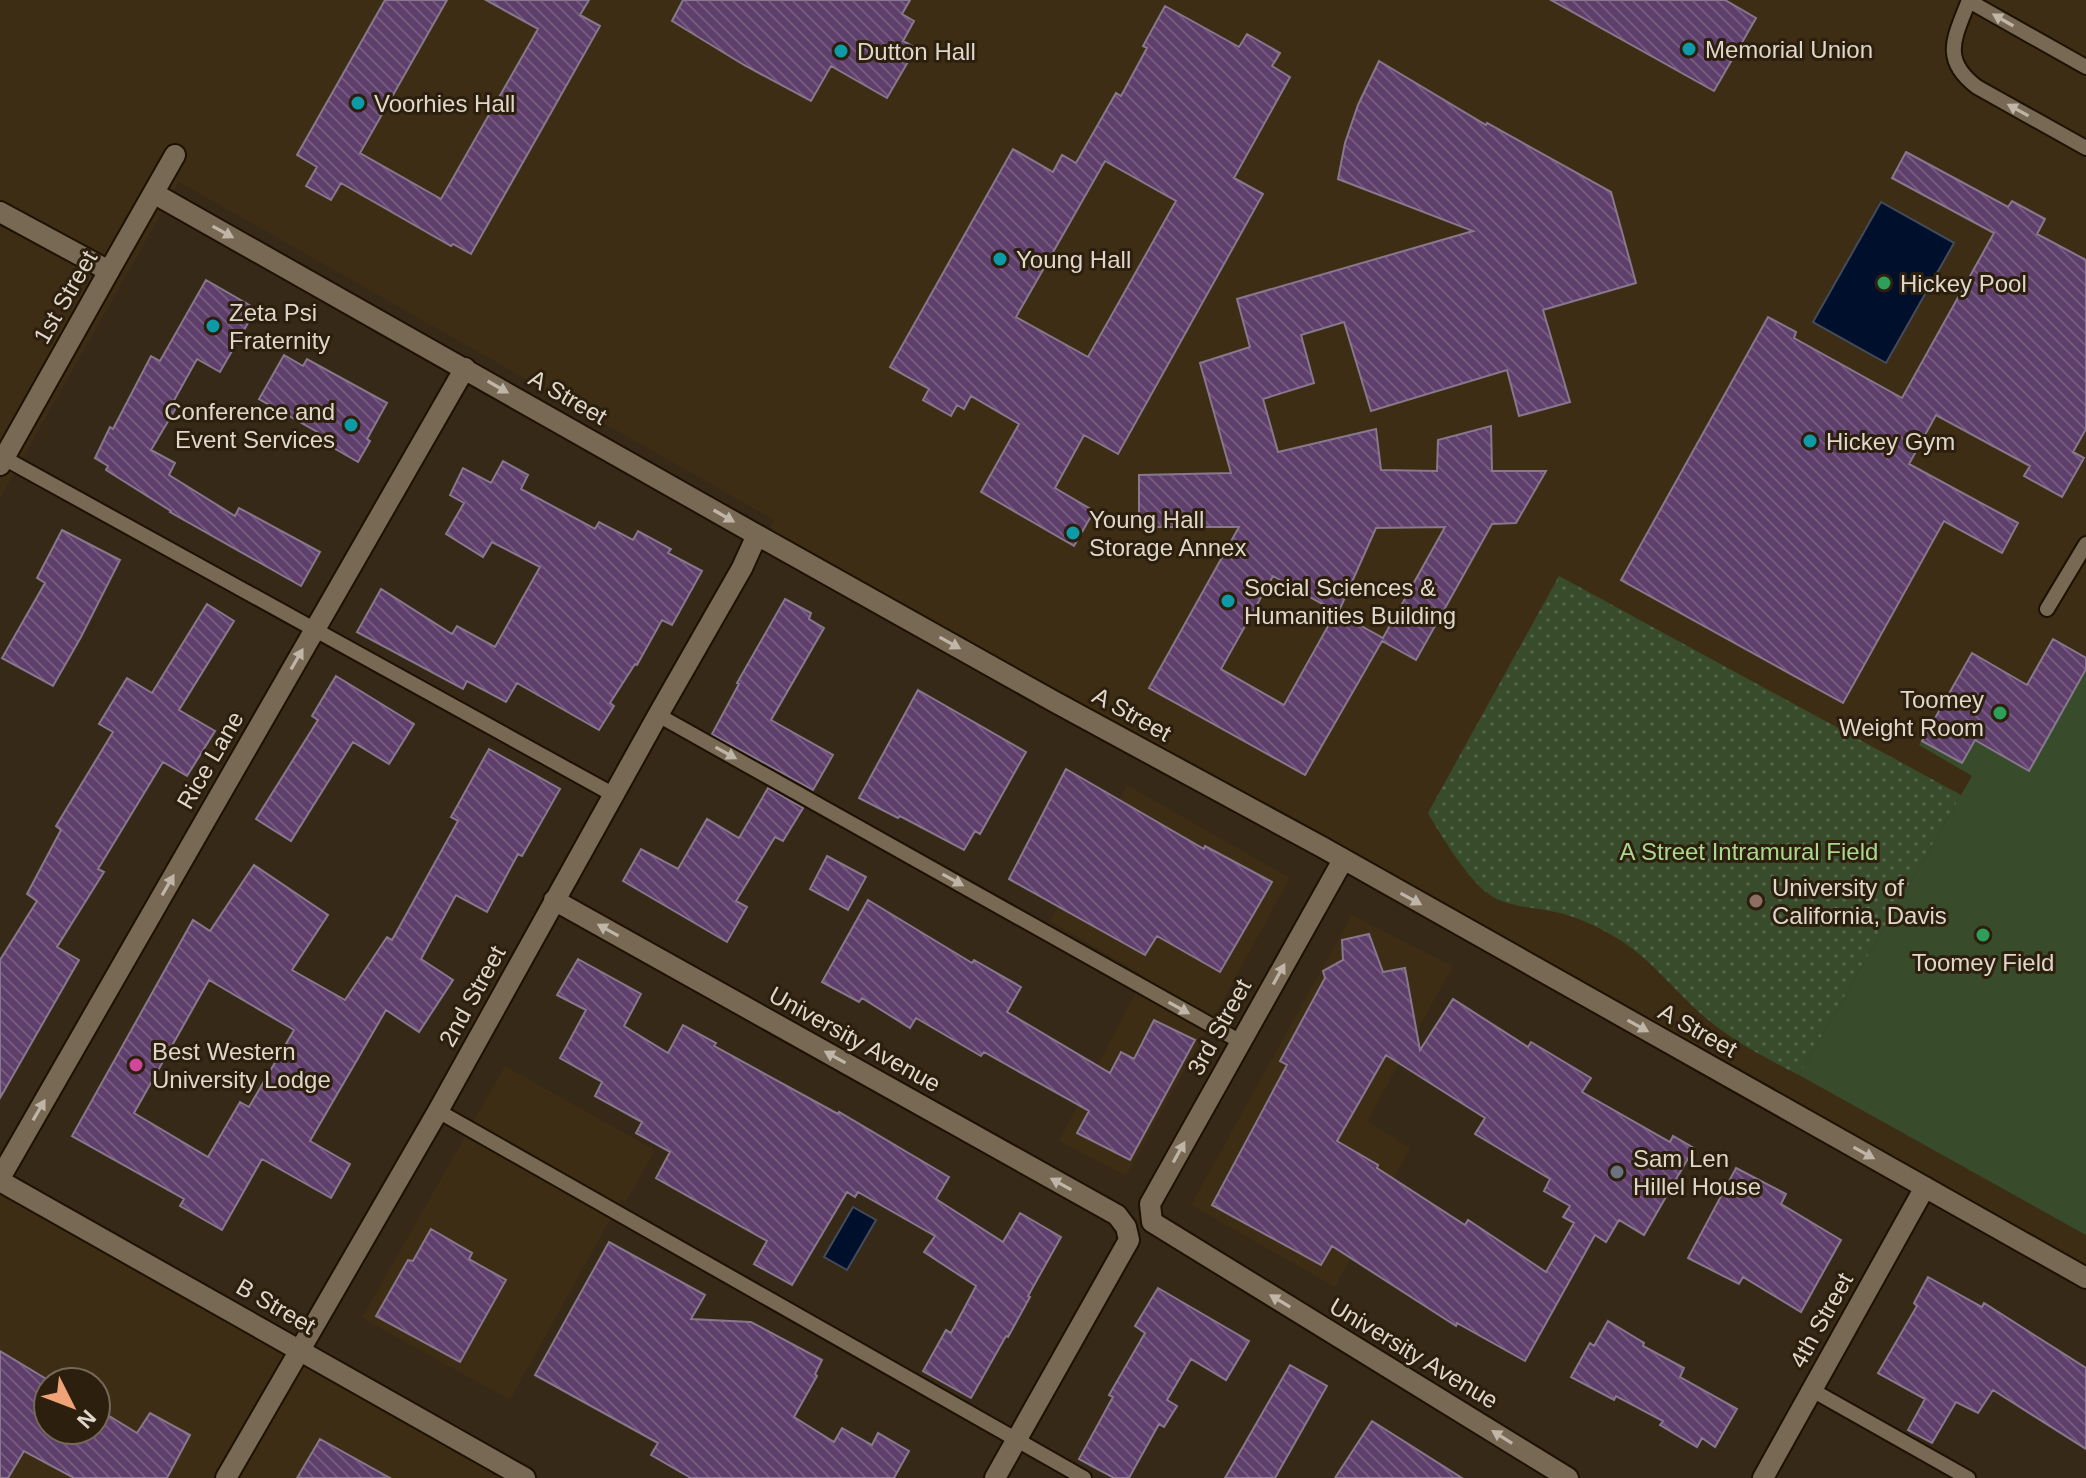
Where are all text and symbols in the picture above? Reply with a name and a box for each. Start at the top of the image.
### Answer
one-way arrow [1992,13,2014,27]
place label: Memorial Union [1705,36,1873,63]
place label: Dutton Hall [857,38,976,65]
marker: Memorial Union [1680,40,1698,58]
marker: Dutton Hall [832,42,850,60]
place label: Voorhies Hall [374,90,515,117]
marker: Voorhies Hall [349,94,367,112]
one-way arrow [2007,103,2029,117]
one-way arrow [211,225,234,239]
street label: 1st Street [28,245,103,348]
place label: Young Hall [1016,246,1131,273]
marker: Young Hall [991,250,1009,268]
place label: Hickey Pool [1900,270,2027,297]
marker: Hickey Pool [1875,274,1893,292]
place label: Zeta Psi Fraternity [229,299,330,354]
marker: Zeta Psi Fraternity [204,317,222,335]
street label: A Street [524,364,612,430]
one-way arrow [487,380,509,394]
place label: Conference and Event Services [164,398,335,453]
marker: Conference and Event Services [342,416,360,434]
place label: Hickey Gym [1826,428,1955,455]
marker: Hickey Gym [1801,432,1819,450]
place label: Young Hall Storage Annex [1089,506,1246,561]
one-way arrow [713,509,735,523]
marker: Young Hall Storage Annex [1064,524,1082,542]
place label: Social Sciences & Humanities Building [1244,574,1456,629]
marker: Social Sciences & Humanities Building [1219,592,1237,610]
one-way arrow [939,636,962,650]
one-way arrow [291,648,304,671]
street label: A Street [1088,681,1176,747]
place label: Toomey Weight Room [1839,686,1984,741]
marker: Toomey Weight Room [1991,704,2009,722]
street label: Rice Lane [171,706,249,814]
one-way arrow [715,746,737,760]
park label: A Street Intramural Field [1620,838,1878,865]
one-way arrow [161,874,175,896]
one-way arrow [941,874,964,887]
place label: University of California, Davis [1772,874,1947,929]
one-way arrow [1400,892,1422,906]
marker: University of California, Davis [1747,892,1765,910]
one-way arrow [596,923,619,937]
marker: Toomey Field [1974,926,1992,944]
street label: 2nd Street [433,941,511,1051]
place label: Toomey Field [1912,949,2054,976]
one-way arrow [1272,963,1286,985]
street label: 3rd Street [1182,974,1257,1080]
street label: University Avenue [765,981,945,1097]
street label: A Street [1654,997,1742,1063]
one-way arrow [1168,1001,1191,1014]
one-way arrow [1627,1019,1649,1033]
place label: Best Western University Lodge [152,1038,331,1093]
one-way arrow [823,1050,846,1064]
marker: Best Western University Lodge [127,1056,145,1074]
one-way arrow [32,1099,46,1122]
one-way arrow [1172,1141,1186,1163]
place label: Sam Len Hillel House [1633,1145,1761,1200]
one-way arrow [1853,1146,1876,1160]
marker: Sam Len Hillel House [1608,1163,1626,1181]
one-way arrow [1050,1177,1073,1191]
street label: 4th Street [1784,1268,1858,1372]
street label: B Street [232,1273,321,1340]
street label: University Avenue [1325,1292,1503,1414]
one-way arrow [1269,1295,1291,1309]
north arrow [32,1366,112,1446]
text: N [72,1405,101,1433]
one-way arrow [1491,1431,1513,1445]

